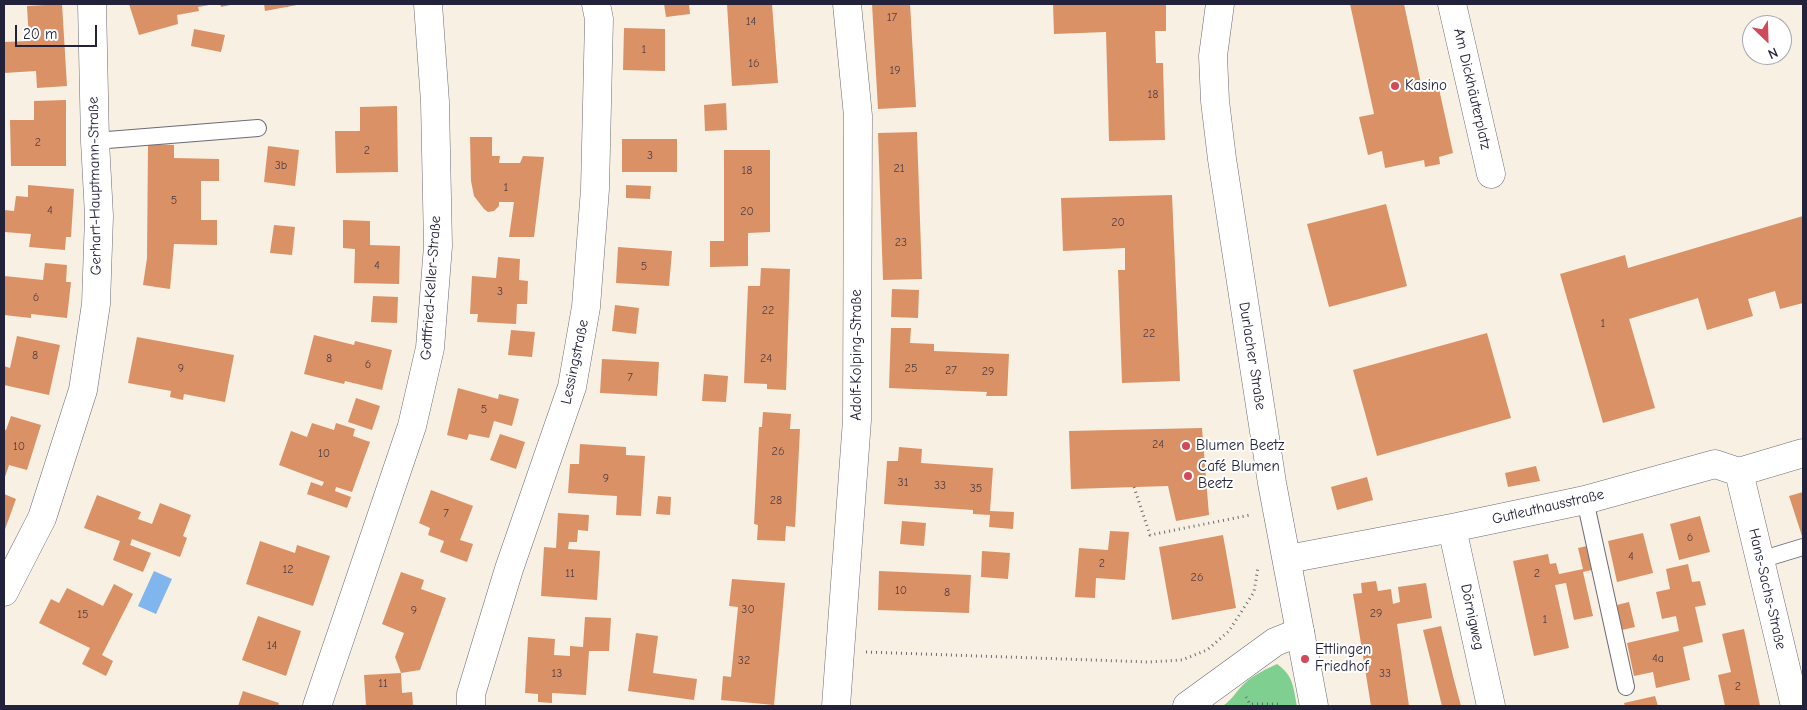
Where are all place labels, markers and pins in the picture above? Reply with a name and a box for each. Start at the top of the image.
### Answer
place label: Kasino [1405,77,1447,95]
marker: Kasino [1389,80,1401,92]
place label: Blumen Beetz [1196,437,1285,455]
marker: Blumen Beetz [1180,440,1192,452]
place label: Café Blumen Beetz [1198,458,1280,493]
marker: Café Blumen Beetz [1182,470,1194,482]
place label: Ettlingen Friedhof [1315,641,1371,676]
marker: Ettlingen Friedhof [1299,653,1311,665]

